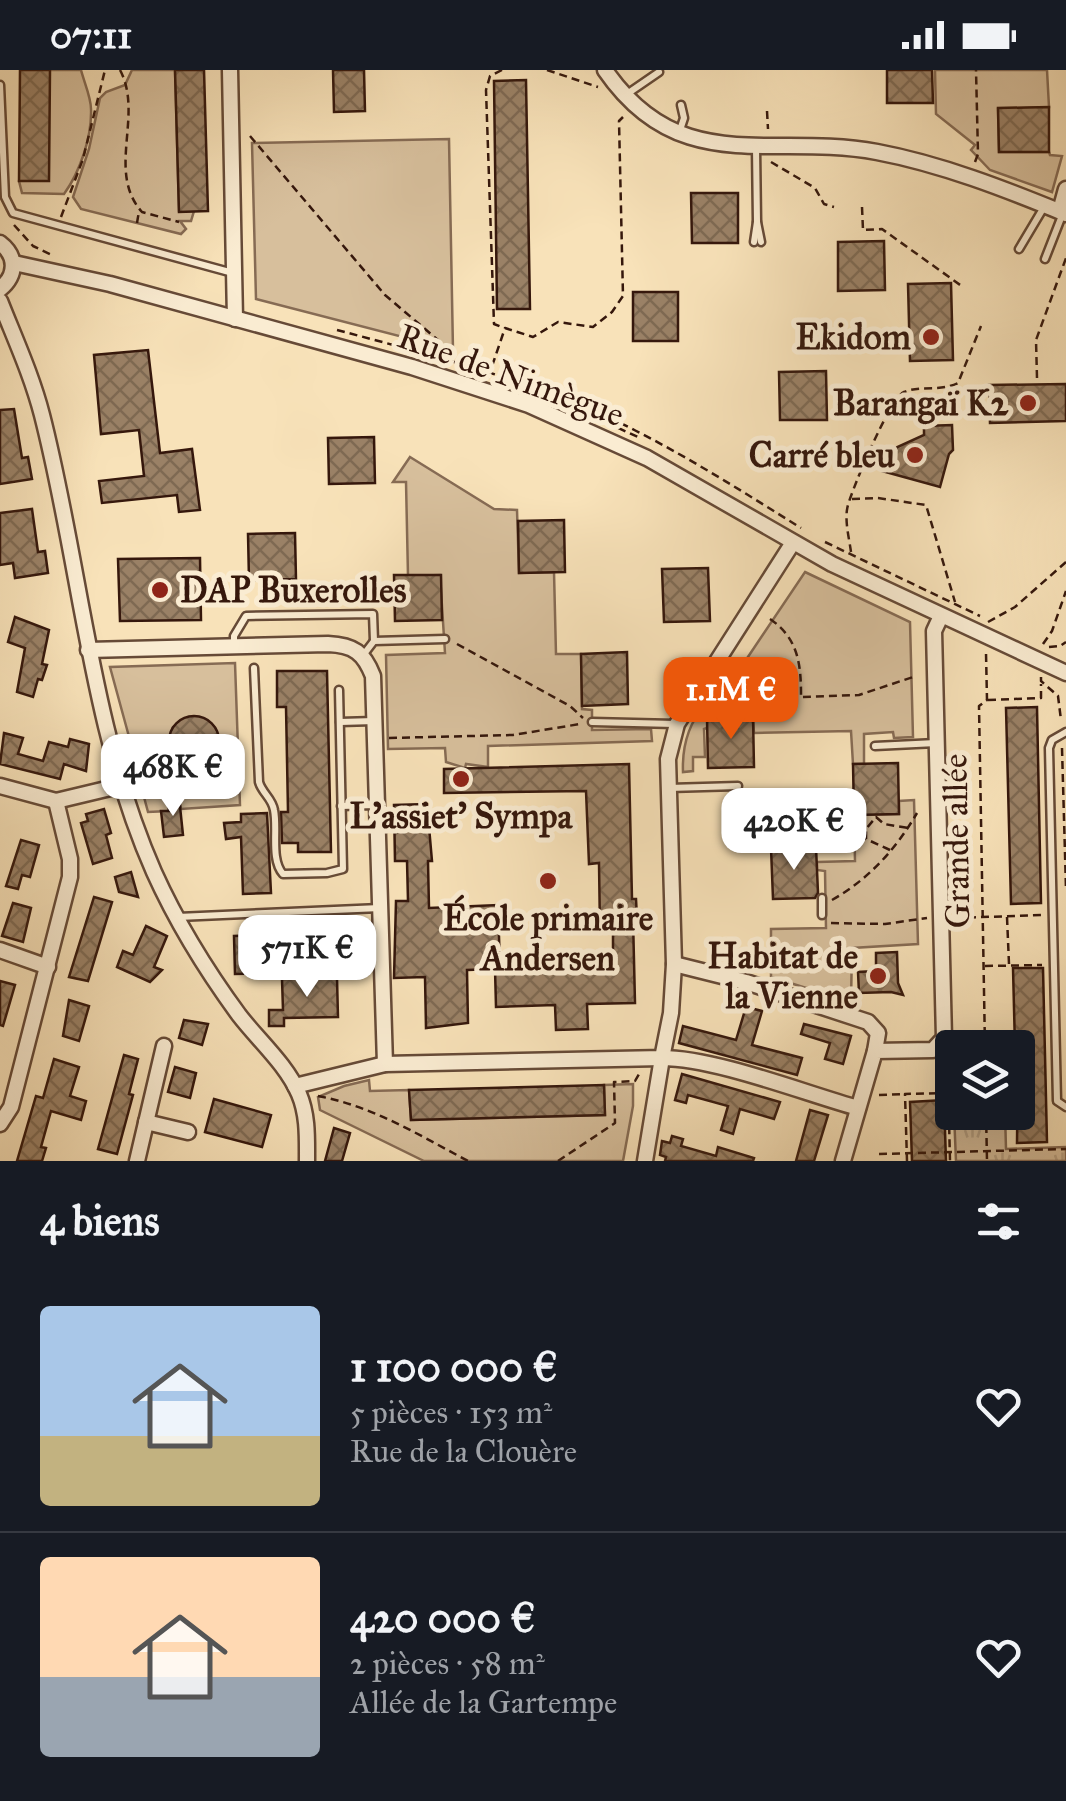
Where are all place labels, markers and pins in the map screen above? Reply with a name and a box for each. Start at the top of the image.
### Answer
place label: Ekidom [795,316,912,359]
marker: Ekidom [920,326,942,348]
place label: Barangaï K2 [833,382,1009,425]
marker: Barangaï K2 [1017,392,1039,414]
place label: Carré bleu [749,434,895,477]
marker: Carré bleu [904,444,926,466]
place label: DAP Buxerolles [180,569,407,612]
marker: DAP Buxerolles [149,579,171,601]
pin: 1.1M € [650,657,812,742]
pin: 468K € [92,734,254,819]
marker: L'assiet' Sympa [450,768,472,790]
pin: 420K € [713,788,875,873]
place label: L'assiet' Sympa [350,795,573,838]
marker: École primaire Andersen [537,870,559,892]
place label: École primaire Andersen [443,894,654,980]
pin: 571K € [226,915,388,1000]
place label: Habitat de la Vienne [707,935,858,1018]
marker: Habitat de la Vienne [867,965,889,987]

